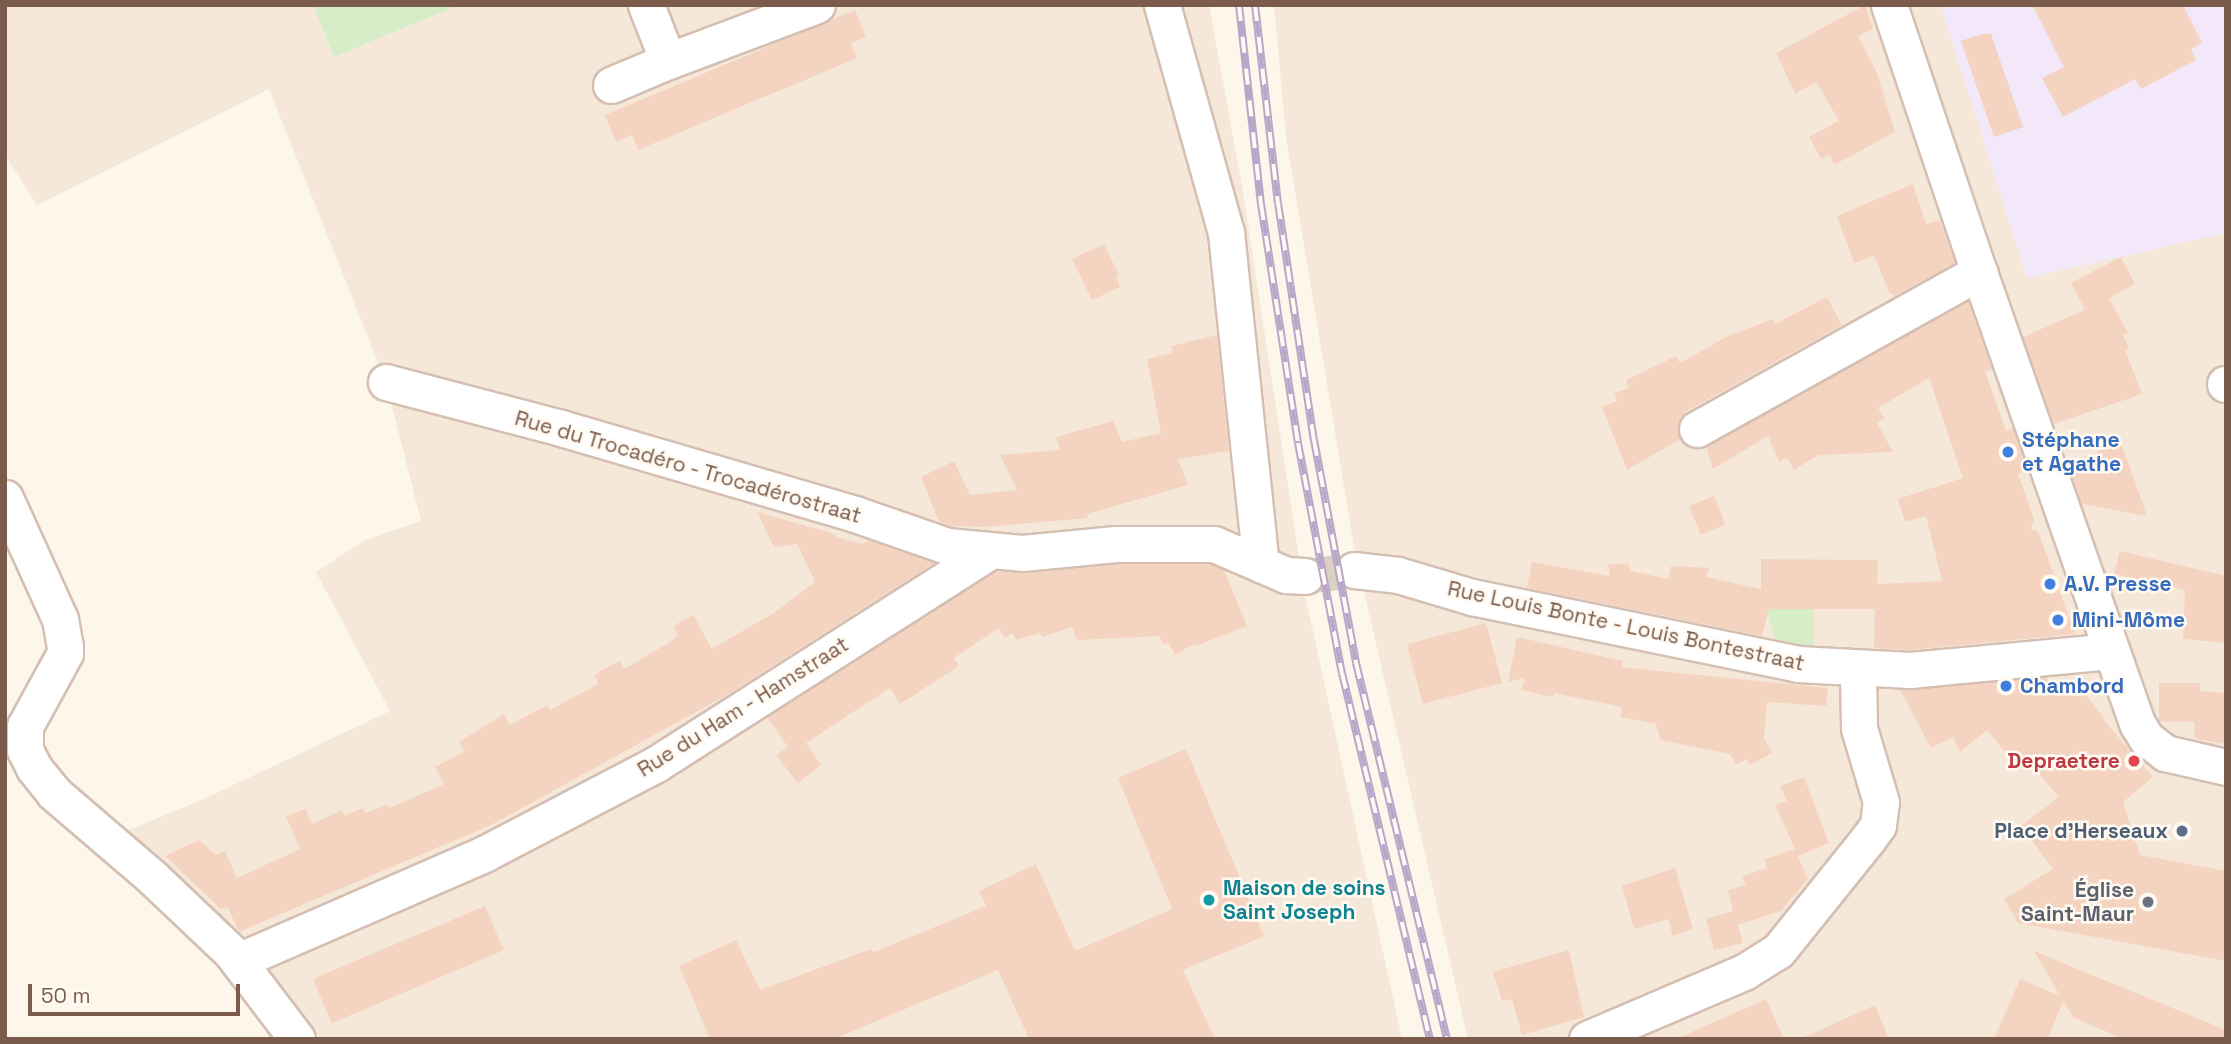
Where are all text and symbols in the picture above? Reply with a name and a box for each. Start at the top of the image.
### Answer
street label: Rue du Trocadéro - Trocadérostraat [511,405,865,529]
place label: Stéphane et Agathe [2022,427,2121,477]
marker: Stéphane et Agathe [2000,444,2016,460]
place label: A.V. Presse [2064,571,2172,597]
street label: Rue Louis Bonte - Louis Bontestraat [1445,576,1807,676]
marker: A.V. Presse [2042,576,2058,592]
place label: Mini-Môme [2072,607,2185,633]
marker: Mini-Môme [2050,612,2066,628]
street label: Rue du Ham - Hamstraat [632,631,854,783]
place label: Chambord [2020,673,2124,699]
marker: Chambord [1998,678,2014,694]
place label: Depraetere [2007,748,2120,774]
marker: Depraetere [2126,753,2142,769]
place label: Place d'Herseaux [1994,818,2168,844]
marker: Place d'Herseaux [2174,823,2190,839]
place label: Maison de soins Saint Joseph [1223,875,1386,925]
place label: Église Saint-Maur [2021,877,2134,927]
marker: Maison de soins Saint Joseph [1201,892,1217,908]
marker: Église Saint-Maur [2140,894,2156,910]
scale bar [32,970,243,1014]
text: 50 m [41,982,91,1009]

